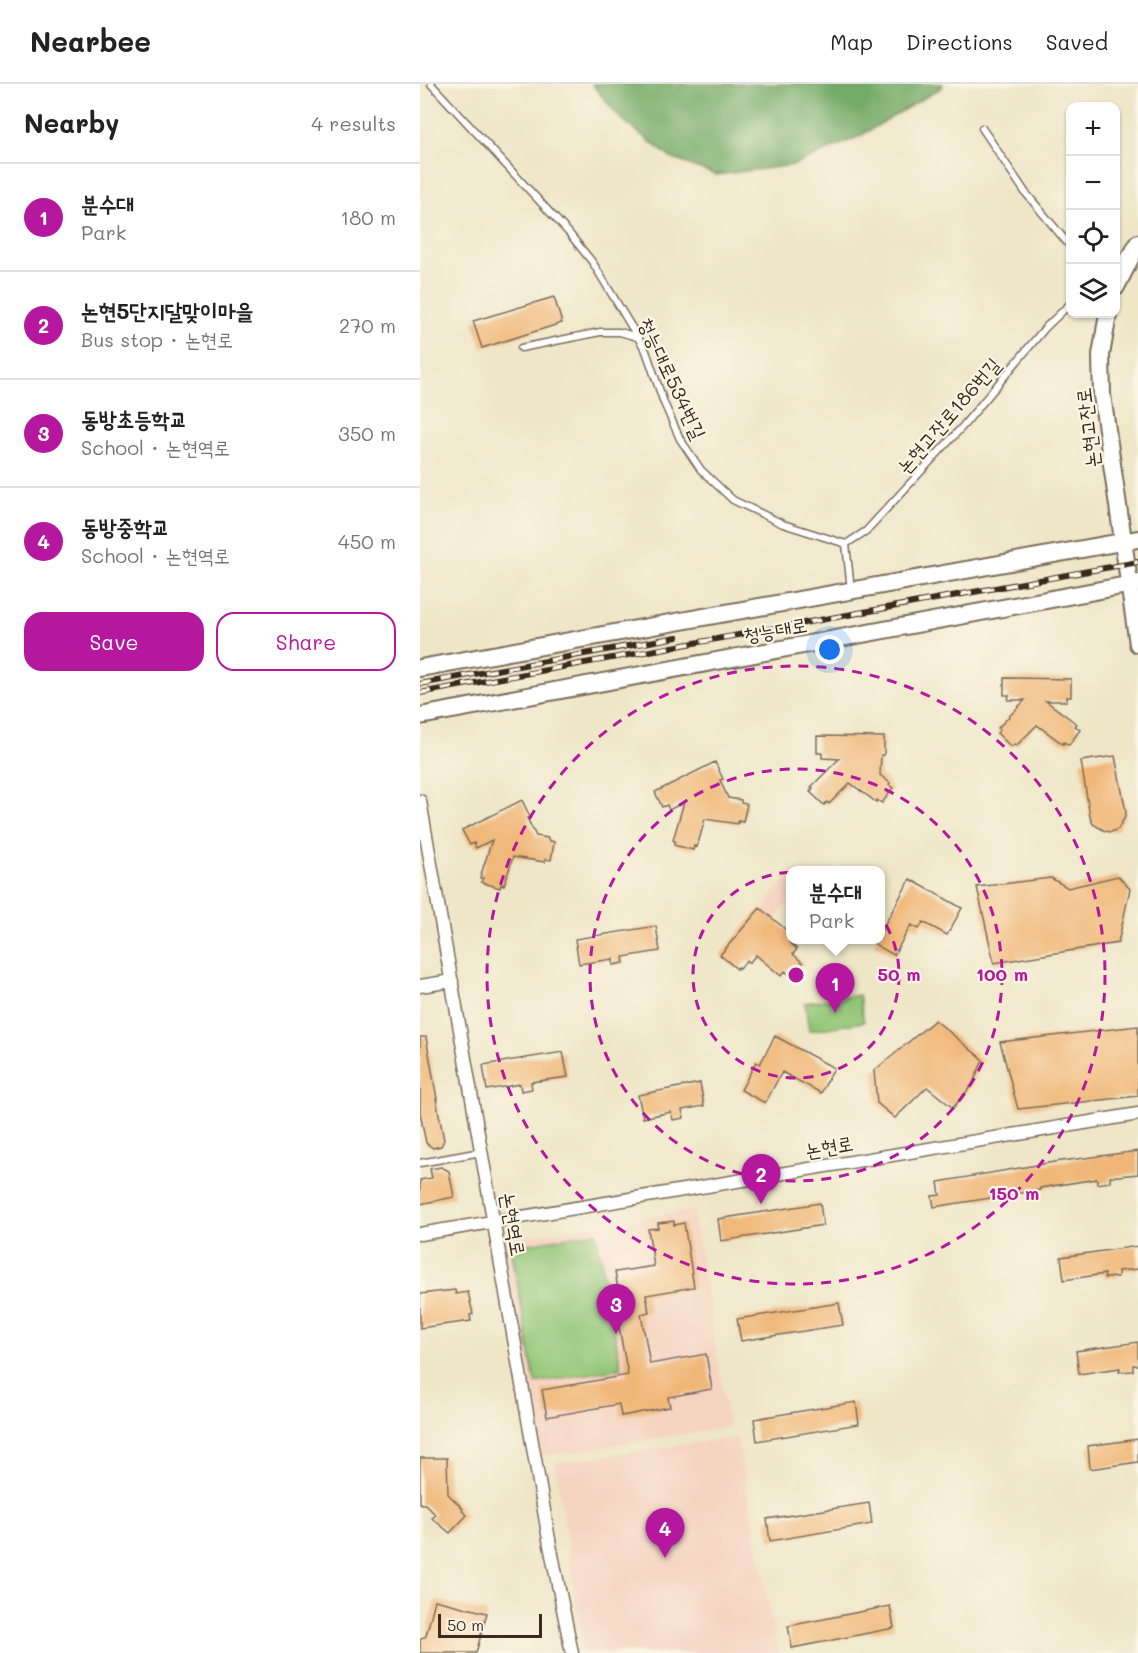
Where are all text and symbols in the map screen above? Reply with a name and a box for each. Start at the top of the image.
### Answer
text: Nearbee [30,23,151,59]
text: Map [830,28,873,55]
text: Directions [906,28,1013,55]
text: Saved [1046,28,1108,55]
map controls [1066,102,1120,318]
button: + [1066,102,1120,156]
text: Nearby [24,106,119,140]
text: 4 results [311,110,396,136]
button: − [1066,156,1120,210]
text: 분수대 [81,189,134,218]
text: 1 [39,204,48,230]
text: 180 m [340,204,396,230]
button: locate [1066,210,1120,264]
text: Park [81,219,126,245]
button: layers [1066,264,1120,318]
text: 논현5단지달맞이마을 [81,296,253,325]
text: 2 [38,312,49,338]
text: 270 m [339,312,396,338]
street label: 청능대로534번길 [633,313,713,443]
text: Bus stop · 논현로 [81,326,233,352]
street label: 논현고잔로186번길 [890,351,1006,479]
street label: 논현고잔로 [1069,386,1105,470]
text: 동방초등학교 [81,404,187,433]
text: 3 [38,420,50,446]
text: 350 m [338,420,396,446]
text: School · 논현역로 [81,434,230,460]
text: 동방중학교 [81,512,170,541]
text: 4 [37,528,50,554]
text: 450 m [338,528,396,554]
text: School · 논현역로 [81,542,230,568]
street label: 청능대로 [741,611,809,647]
button: Save [24,612,204,671]
button: Share [216,612,396,671]
your location [815,635,844,664]
popup [786,866,885,944]
text: 분수대 [809,877,862,906]
text: Park [809,907,854,933]
text: 50 m [878,962,920,986]
text: 100 m [976,962,1028,986]
pin: 1 [816,964,854,1013]
centre of rings [786,965,806,985]
street label: 논현로 [803,1129,855,1163]
pin: 2 [742,1154,780,1204]
text: 150 m [989,1181,1039,1205]
street label: 논현역로 [496,1190,532,1258]
pin: 3 [596,1284,636,1334]
pin: 4 [646,1508,684,1558]
scale bar [438,1611,542,1638]
text: 50 m [447,1614,484,1635]

